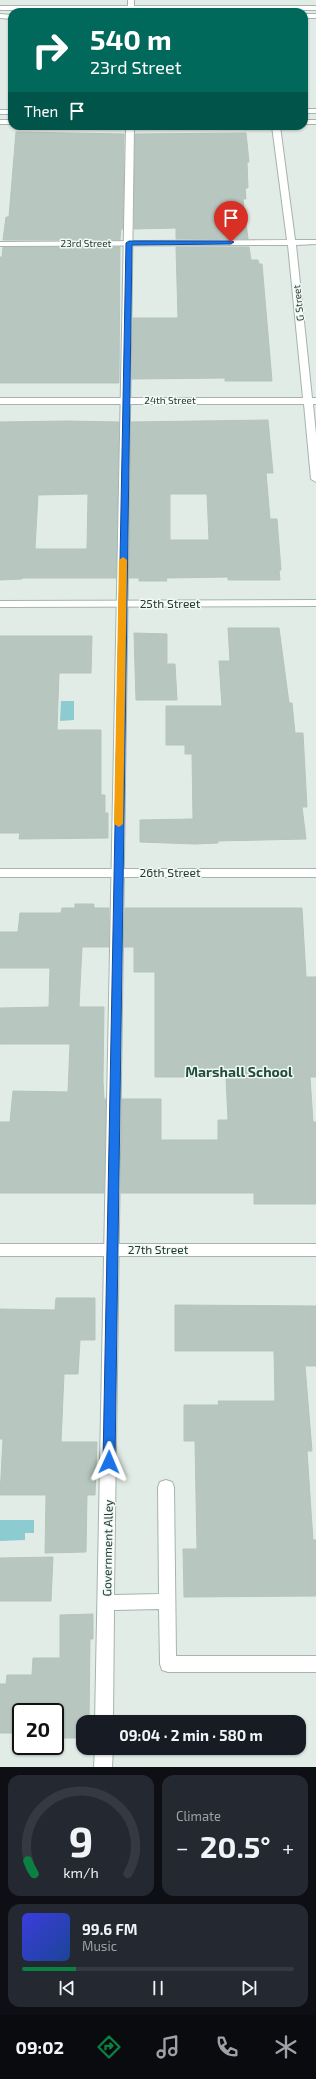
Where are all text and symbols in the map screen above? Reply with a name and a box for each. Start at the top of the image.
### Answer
text: 540 m [90,22,172,56]
icon: right [24,24,76,76]
text: 23rd Street [90,56,182,78]
icon: arrive [66,100,88,122]
text: Then [24,102,58,120]
pin [214,201,248,242]
icon: arrive [220,207,242,229]
street label: 23rd Street [61,237,112,249]
street label: G Street [290,284,306,322]
street label: 24th Street [144,394,196,406]
street label: 25th Street [140,596,201,610]
street label: 26th Street [139,865,201,879]
district label: Marshall School [185,1063,293,1080]
street label: 27th Street [128,1242,189,1256]
position arrow [88,1441,130,1483]
street label: Government Alley [99,1499,115,1597]
speed limit sign: 20 [12,1703,64,1755]
text: 09:04 · 2 min · 580 m [119,1726,263,1744]
text: Climate [176,1808,221,1824]
text: 9 [69,1814,93,1864]
text: 20.5° [200,1828,271,1864]
text: − [176,1834,189,1860]
text: + [282,1834,294,1860]
text: km/h [63,1863,99,1880]
text: 99.6 FM [82,1920,138,1938]
text: Music [82,1938,117,1954]
icon: previous [56,1977,78,1999]
icon: pause [147,1977,169,1999]
icon: next [238,1977,260,1999]
icon: directions [95,2033,123,2061]
icon: music [154,2033,182,2061]
icon: phone [213,2033,241,2061]
icon: climate [272,2033,300,2061]
text: 09:02 [16,2036,64,2058]

